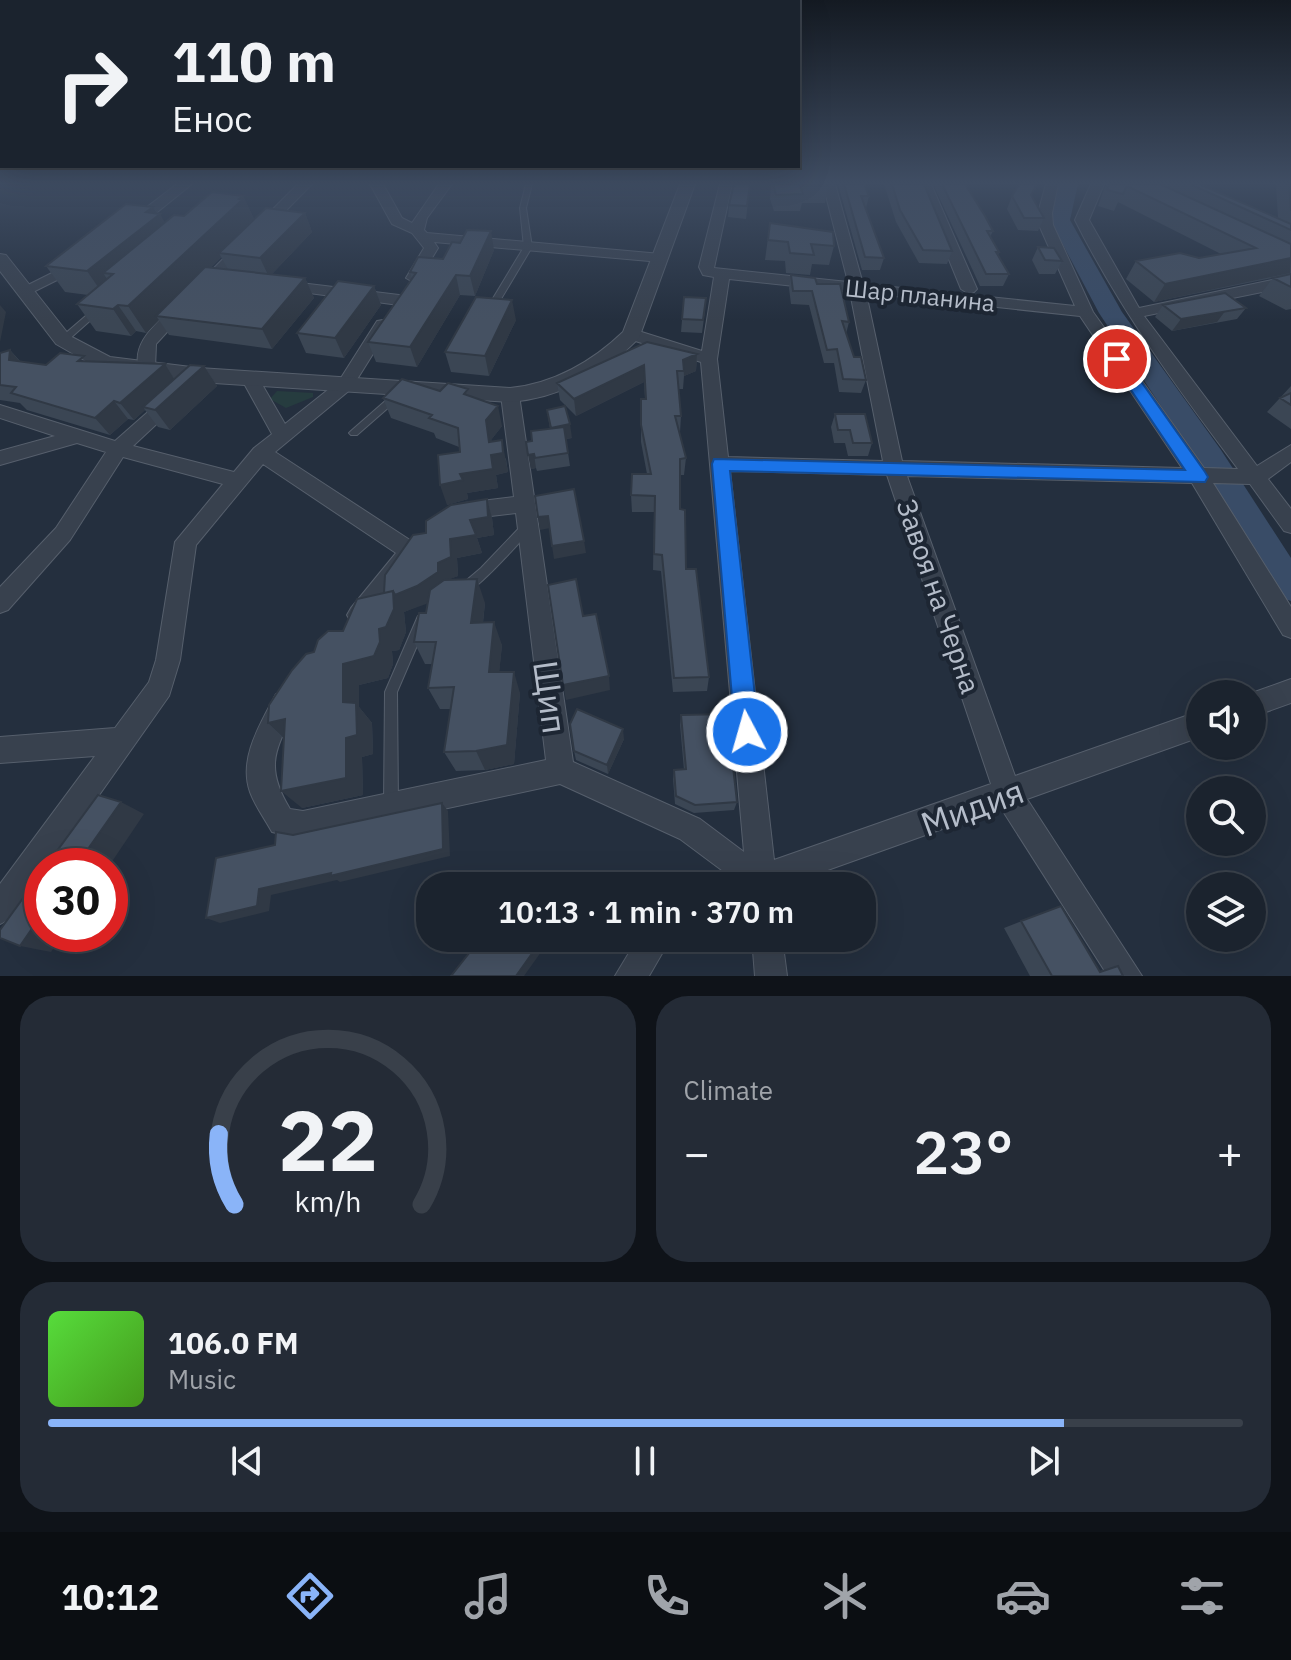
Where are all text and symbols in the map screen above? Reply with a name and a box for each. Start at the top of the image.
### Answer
text: 110 m [172,25,336,97]
icon: right [40,32,144,136]
text: Енос [172,95,252,142]
street label: Шар планина [843,271,997,319]
pin [1083,325,1151,393]
icon: arrive [1095,337,1139,381]
street label: Завоя на Черна [888,494,990,698]
street label: Щип [524,658,578,736]
map controls [1186,680,1266,952]
button: sound [1186,680,1266,760]
position arrow [705,690,789,774]
street label: Мидия [915,768,1029,846]
button: search [1186,776,1266,856]
speed limit sign: 30 [24,848,128,952]
button: layers [1186,872,1266,952]
text: 10:13 · 1 min · 370 m [498,892,794,931]
text: Climate [684,1073,773,1107]
text: 22 [278,1086,378,1194]
text: 23° [913,1112,1013,1191]
text: − [684,1124,710,1181]
text: + [1217,1124,1243,1181]
text: km/h [294,1183,361,1220]
text: 106.0 FM [168,1323,299,1362]
text: Music [168,1362,236,1396]
icon: previous [225,1439,269,1483]
icon: pause [623,1439,667,1483]
icon: next [1022,1439,1066,1483]
icon: directions [282,1568,338,1624]
icon: music [460,1568,516,1624]
icon: phone [639,1568,695,1624]
icon: climate [817,1568,873,1624]
icon: car [995,1568,1051,1624]
icon: filters [1174,1568,1230,1624]
text: 10:12 [61,1573,159,1620]

